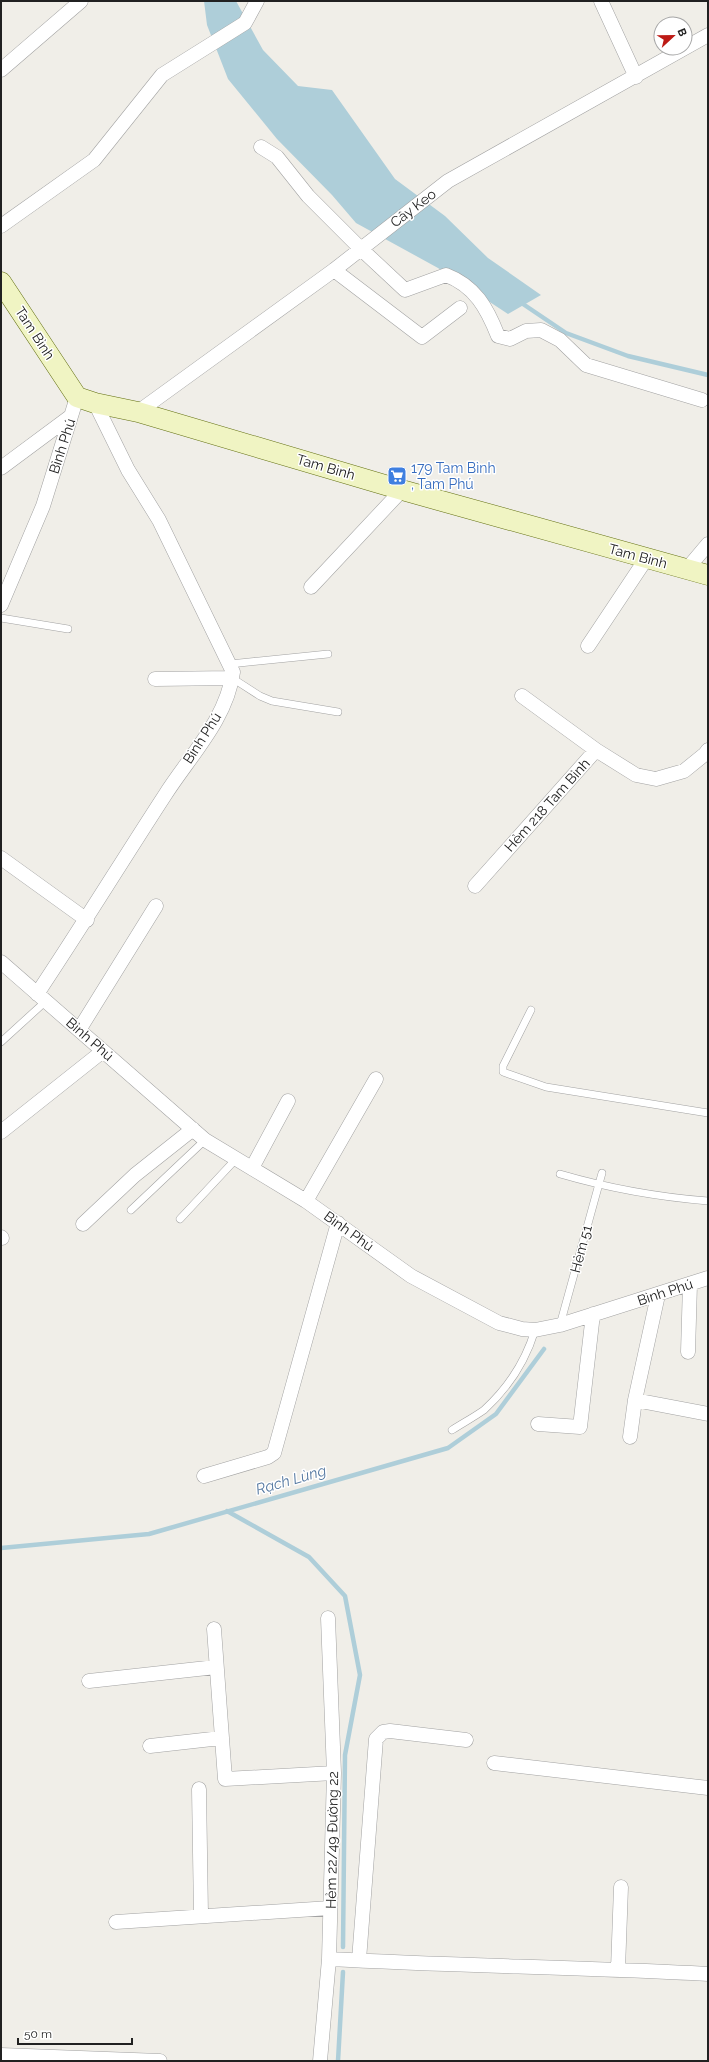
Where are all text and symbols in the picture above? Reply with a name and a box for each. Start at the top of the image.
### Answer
north arrow [653,16,693,56]
text: B [674,27,689,39]
street label: Cây Keo [387,186,439,230]
street label: Tam Bình [12,304,58,362]
street label: Bình Phú [46,416,78,476]
street label: Tam Bình [295,451,357,483]
place label: 179 Tam Bình , Tam Phú [411,460,496,492]
supermarket icon: 179 Tam Bình , Tam Phú [386,465,408,487]
street label: Tam Bình [607,541,669,571]
street label: Bình Phú [180,710,224,766]
street label: Hẻm 218 Tam Bình [501,755,593,855]
street label: Bình Phú [63,1014,117,1064]
street label: Bình Phú [321,1208,377,1254]
street label: Hẻm 51 [567,1223,595,1275]
street label: Bình Phú [635,1276,695,1308]
water label: Rạch Lùng [254,1461,328,1499]
street label: Hẻm 22/49 Đường 22 [323,1771,341,1909]
scale bar [18,2020,132,2046]
text: 50 m [24,2027,52,2041]

